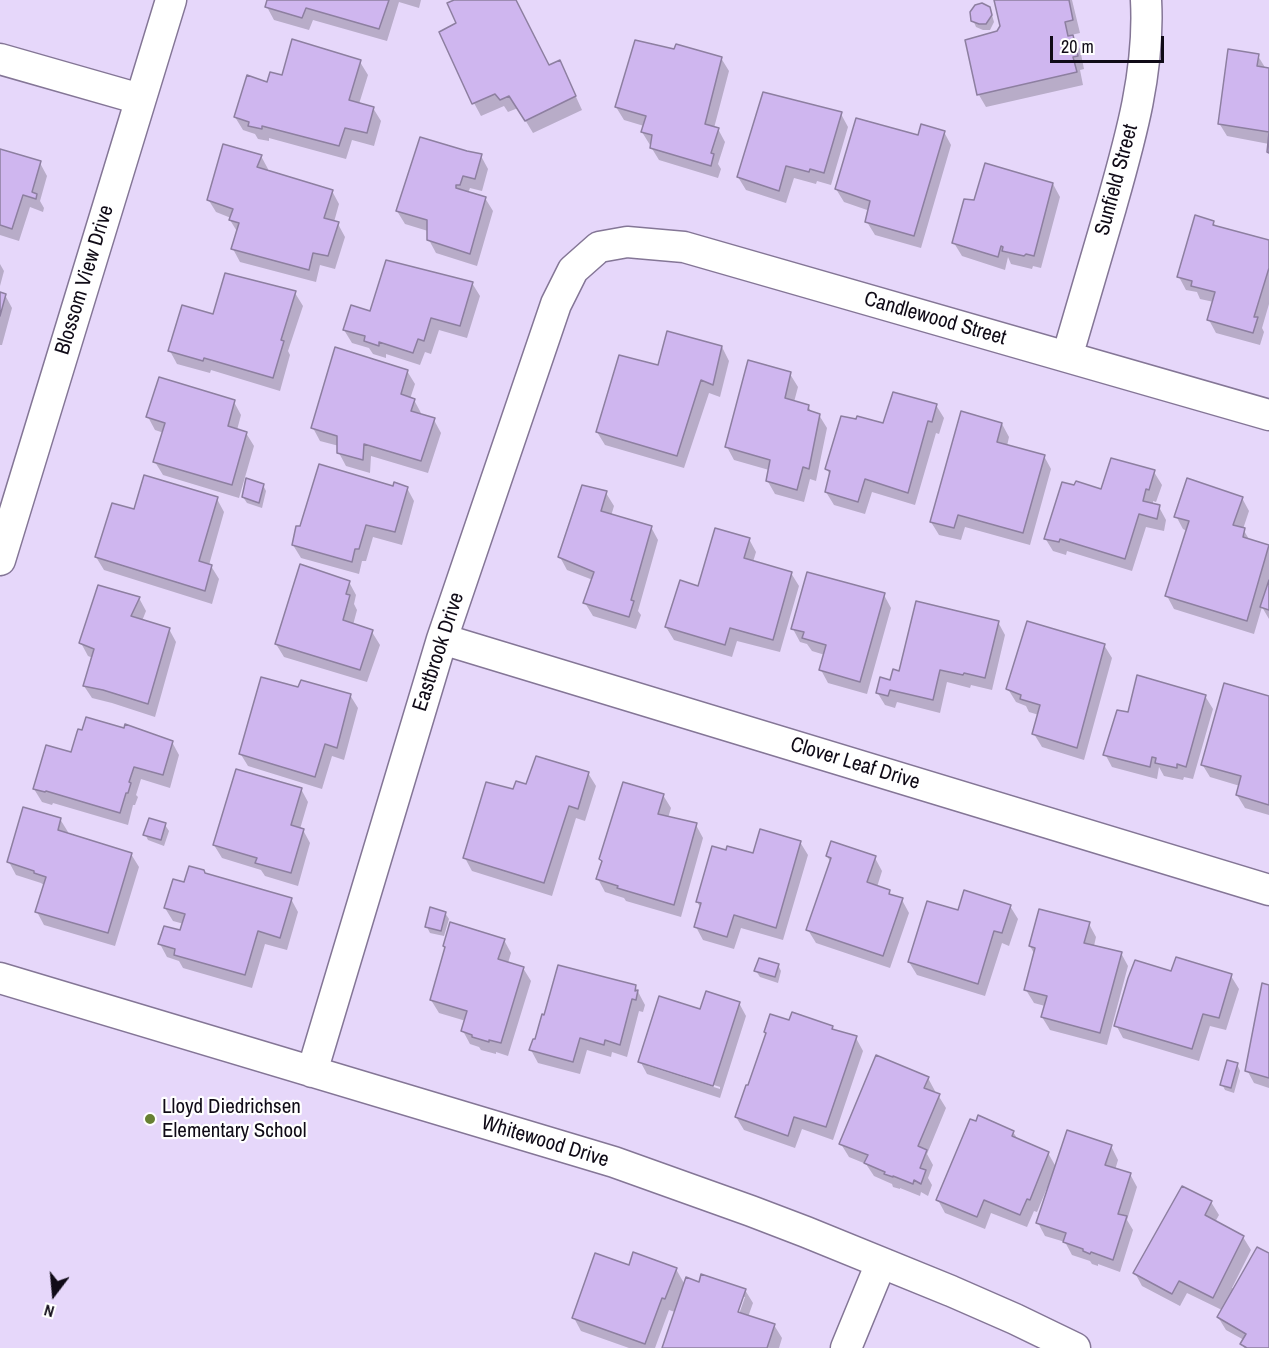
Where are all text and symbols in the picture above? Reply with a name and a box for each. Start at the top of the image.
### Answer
scale bar [1053,24,1167,62]
text: 20 m [1061,34,1094,59]
street label: Sunfield Street [1090,122,1144,238]
street label: Blossom View Drive [50,202,120,358]
street label: Candlewood Street [861,287,1009,351]
street label: Eastbrook Drive [408,589,470,715]
street label: Clover Leaf Drive [787,732,923,796]
place label: Lloyd Diedrichsen Elementary School [162,1094,307,1144]
street label: Whitewood Drive [478,1111,612,1173]
marker: Lloyd Diedrichsen Elementary School [143,1112,157,1126]
north arrow [24,1264,84,1324]
text: N [41,1299,57,1323]

